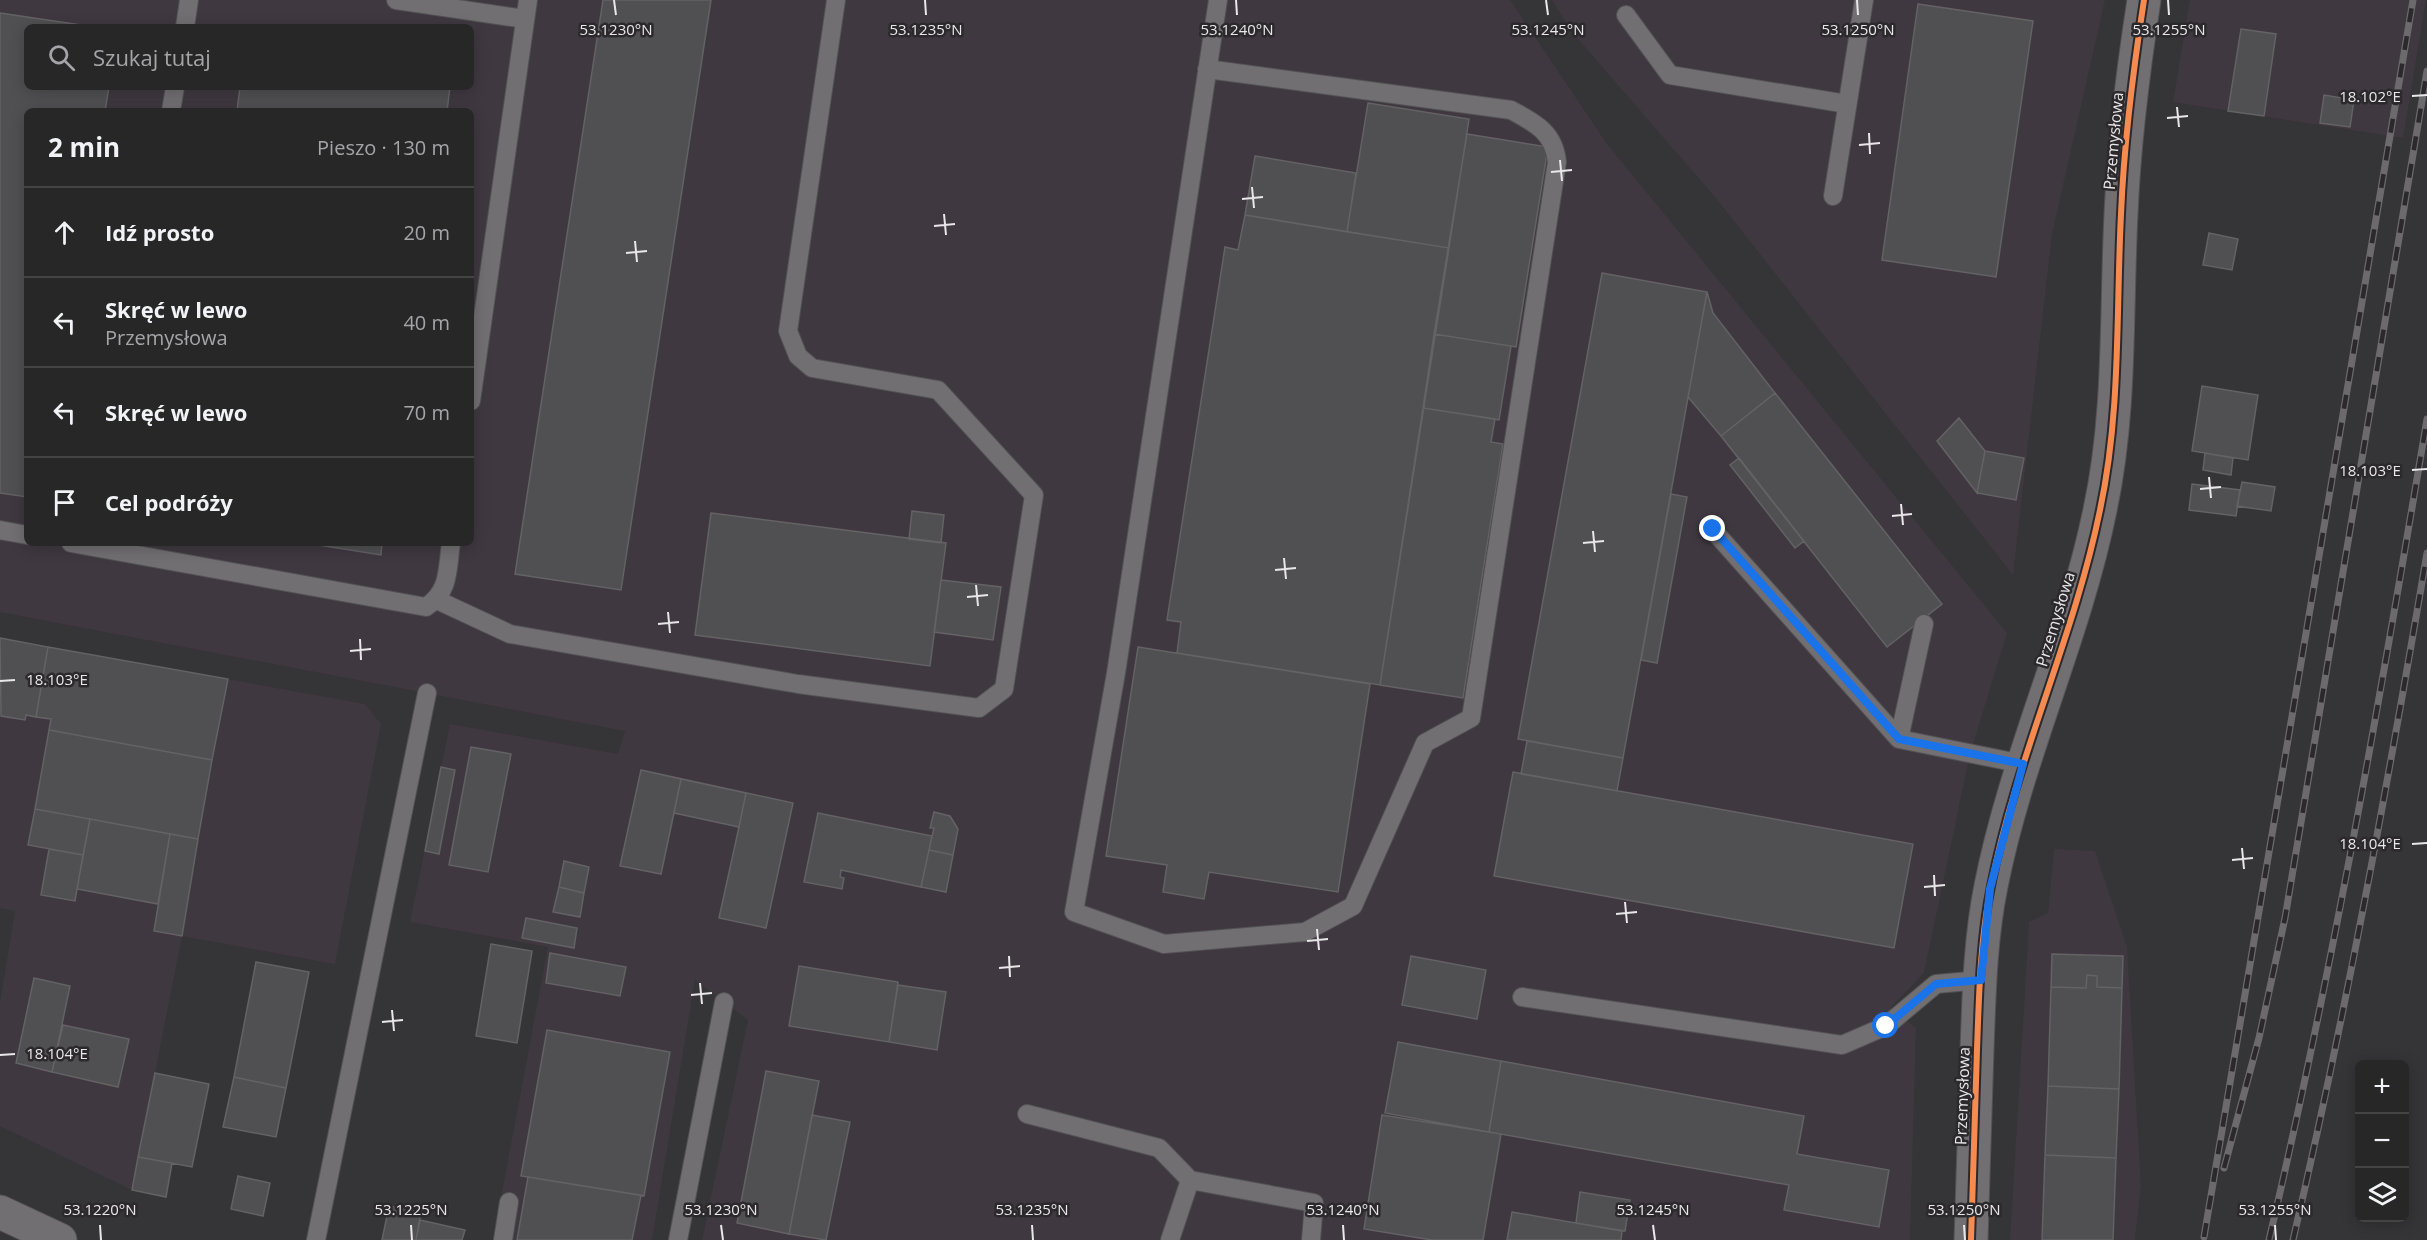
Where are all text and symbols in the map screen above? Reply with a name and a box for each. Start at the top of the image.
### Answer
text: 53.1230°N [579,19,653,39]
text: 53.1235°N [889,19,963,39]
text: 53.1240°N [1200,19,1274,39]
text: 53.1245°N [1511,19,1585,39]
text: 53.1250°N [1821,19,1895,39]
text: 53.1255°N [2132,19,2206,39]
search box [24,24,474,90]
icon: search [45,41,78,74]
text: Szukaj tutaj [93,42,211,72]
text: 18.102°E [2339,86,2401,106]
street label: Przemysłowa [2098,91,2128,191]
text: 2 min [48,129,120,165]
text: Pieszo · 130 m [317,134,450,161]
icon: ahead [48,216,81,249]
text: Idź prosto [105,217,214,247]
text: 20 m [403,219,450,246]
text: Skręć w lewo [105,294,247,324]
icon: left [48,306,81,339]
text: 40 m [403,309,450,336]
text: Przemysłowa [105,324,228,351]
icon: left [48,396,81,429]
text: Skręć w lewo [105,397,247,427]
text: 70 m [403,399,450,426]
text: 18.103°E [2339,460,2401,480]
icon: arrive [48,486,81,519]
text: Cel podróży [105,487,233,517]
route end [1699,515,1725,541]
street label: Przemysłowa [2030,569,2080,669]
text: 18.103°E [26,669,88,689]
text: 18.104°E [2339,833,2401,853]
route start [1872,1012,1898,1038]
text: 18.104°E [26,1043,88,1063]
street label: Przemysłowa [1949,1047,1975,1145]
map controls [2355,1060,2409,1222]
button: + [2355,1060,2409,1114]
button: − [2355,1114,2409,1168]
button: layers [2355,1168,2409,1222]
text: 53.1220°N [63,1199,137,1219]
text: 53.1225°N [374,1199,448,1219]
text: 53.1230°N [684,1199,758,1219]
text: 53.1235°N [995,1199,1069,1219]
text: 53.1240°N [1306,1199,1380,1219]
text: 53.1245°N [1616,1199,1690,1219]
text: 53.1250°N [1927,1199,2001,1219]
text: 53.1255°N [2238,1199,2312,1219]

